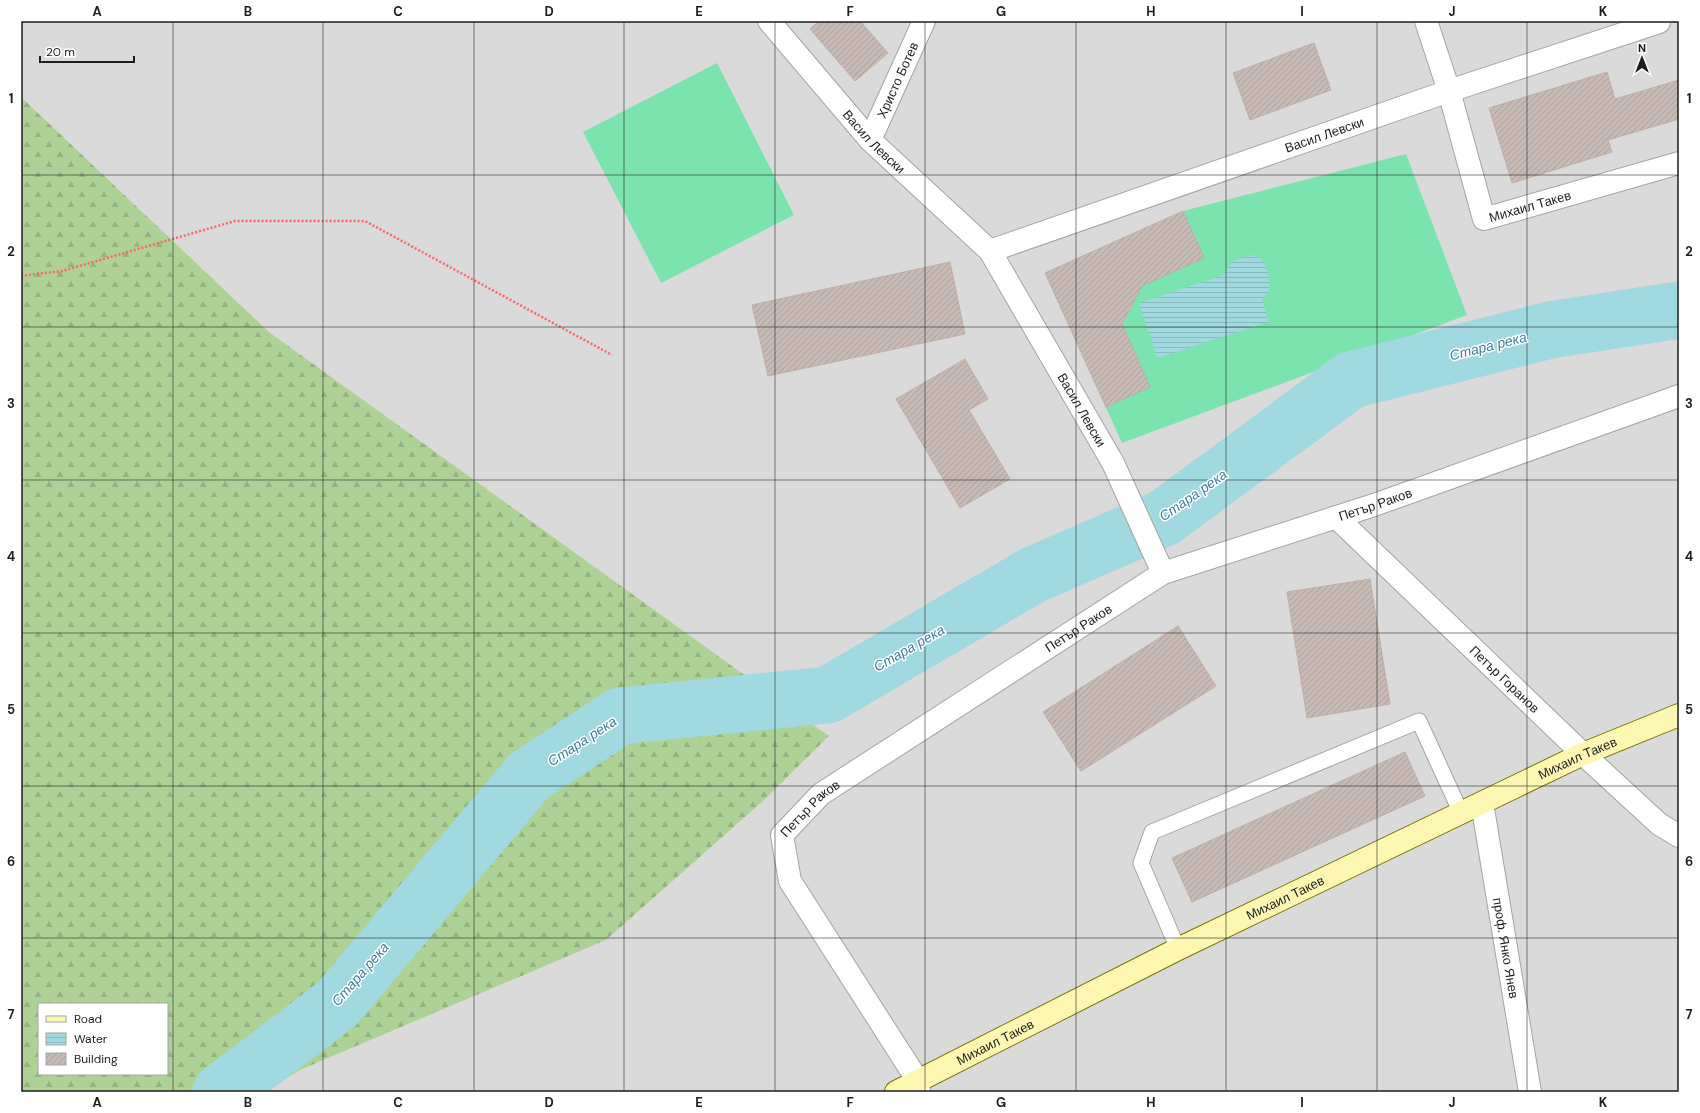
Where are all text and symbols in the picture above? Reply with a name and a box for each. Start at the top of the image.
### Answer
text: A [92,3,102,20]
text: B [244,3,252,20]
text: C [393,3,403,20]
text: D [544,3,554,20]
text: E [695,3,703,20]
text: F [846,3,854,20]
text: G [996,3,1006,20]
text: H [1146,3,1156,20]
text: I [1300,3,1304,20]
text: J [1448,3,1456,20]
text: K [1599,3,1608,20]
scale bar [40,38,134,64]
north arrow [1622,38,1662,78]
street label: Христо Ботев [873,39,922,121]
text: N [1638,41,1646,55]
text: 20 m [46,44,75,60]
text: 1 [9,90,13,107]
text: 1 [1687,90,1691,107]
street label: Васил Левски [839,106,909,177]
street label: Васил Левски [1283,113,1366,157]
street label: Михаил Такев [1487,186,1573,226]
text: 2 [7,243,15,260]
text: 2 [1685,243,1693,260]
water label: Стара река [1448,328,1529,364]
street label: Васил Левски [1054,370,1110,450]
text: 3 [7,395,15,412]
text: 3 [1685,395,1693,412]
water label: Стара река [1156,465,1231,525]
street label: Петър Раков [1336,484,1414,525]
text: 4 [7,548,15,565]
text: 4 [1685,548,1693,565]
street label: Петър Раков [1042,600,1115,656]
water label: Стара река [870,620,948,676]
street label: Петър Горанов [1466,642,1543,717]
text: 5 [7,701,15,718]
text: 5 [1685,701,1693,718]
water label: Стара река [544,712,620,770]
street label: Михаил Такев [1535,733,1619,783]
street label: Петър Раков [777,776,843,841]
text: 6 [7,853,15,870]
text: 6 [1685,853,1693,870]
street label: Михаил Такев [1243,872,1327,924]
street label: проф. Янко Янев [1489,896,1522,1000]
water label: Стара река [327,938,393,1010]
legend [38,1003,168,1075]
text: 7 [8,1006,15,1023]
text: 7 [1686,1006,1693,1023]
text: Road [74,1011,102,1027]
street label: Михаил Такев [954,1015,1037,1069]
text: Water [74,1031,108,1047]
text: Building [74,1051,118,1067]
text: A [92,1094,102,1111]
text: B [244,1094,252,1111]
text: C [393,1094,403,1111]
text: D [544,1094,554,1111]
text: E [695,1094,703,1111]
text: F [846,1094,854,1111]
text: G [996,1094,1006,1111]
text: H [1146,1094,1156,1111]
text: I [1300,1094,1304,1111]
text: J [1448,1094,1456,1111]
text: K [1599,1094,1608,1111]

